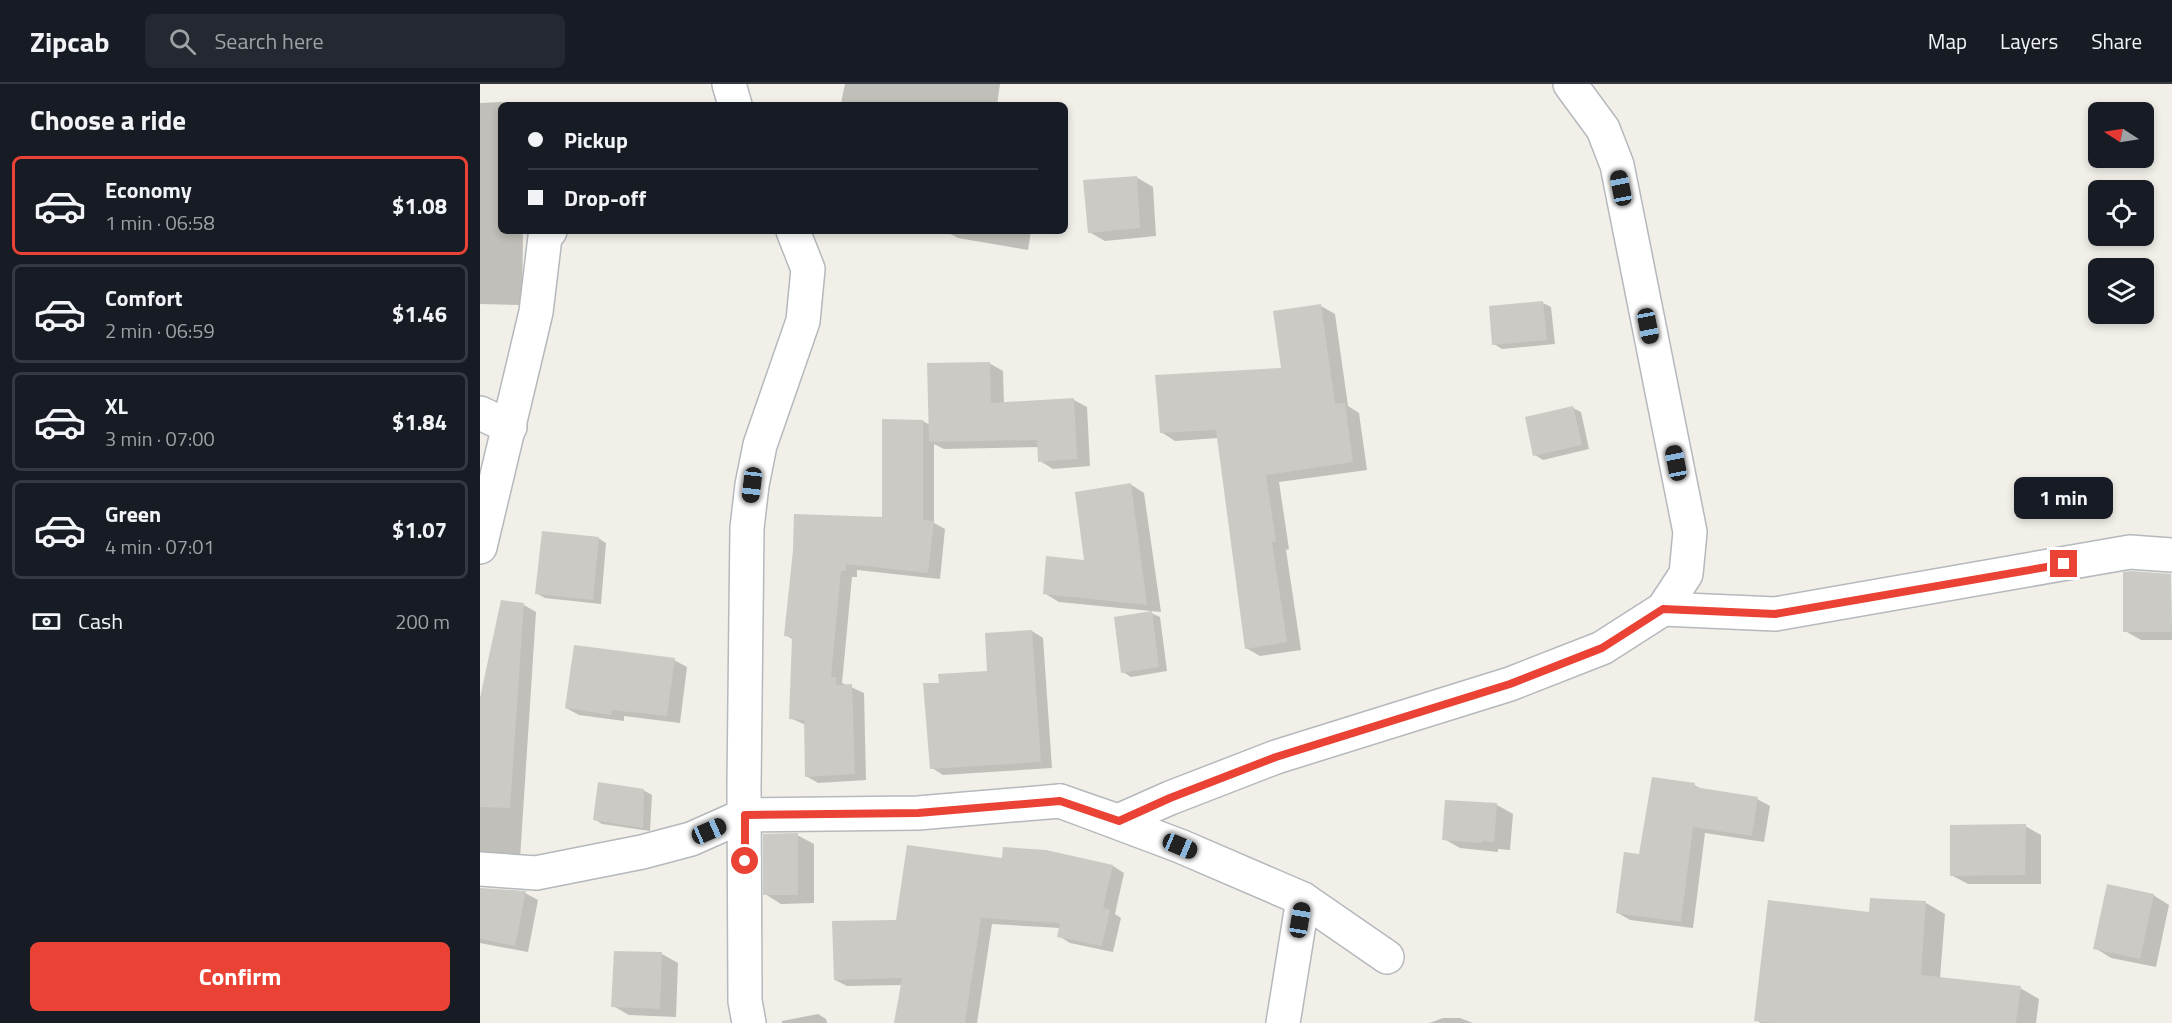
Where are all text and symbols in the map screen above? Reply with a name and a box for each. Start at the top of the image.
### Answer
search box [145,14,565,68]
text: Zipcab [30,20,109,63]
text: Search here [214,24,324,58]
icon: search [166,25,199,58]
text: Map [1928,25,1967,57]
text: Layers [2000,25,2058,57]
text: Share [2091,25,2142,57]
text: Choose a ride [30,99,186,140]
north arrow [2088,102,2154,168]
map controls [2088,102,2154,324]
text: Pickup [564,123,628,157]
car [1609,169,1633,207]
text: Economy [105,173,192,207]
icon: car [33,179,87,233]
button: locate [2088,180,2154,246]
text: Drop-off [564,181,646,215]
text: $1.08 [392,189,447,223]
text: 1 min · 06:58 [105,207,215,238]
button: layers [2088,258,2154,324]
text: Comfort [105,281,183,315]
icon: car [33,287,87,341]
text: $1.46 [392,297,447,331]
car [1636,307,1660,345]
text: 2 min · 06:59 [105,315,215,346]
text: XL [105,389,128,423]
icon: car [33,395,87,449]
text: $1.84 [392,405,447,439]
text: 3 min · 07:00 [105,423,215,454]
car [1664,444,1688,482]
car [741,466,763,504]
callout: 1 min [2014,477,2114,519]
text: 1 min [2039,482,2088,513]
text: Green [105,497,161,531]
icon: car [33,503,87,557]
text: $1.07 [392,513,447,547]
text: 4 min · 07:01 [105,531,215,562]
route end [2050,550,2077,577]
text: Cash [78,604,123,638]
icon: cash [30,605,63,638]
text: 200 m [395,606,450,637]
car [689,815,729,847]
car [1160,831,1200,861]
route start [731,847,758,874]
car [1288,901,1312,939]
button: Confirm [30,942,450,1011]

